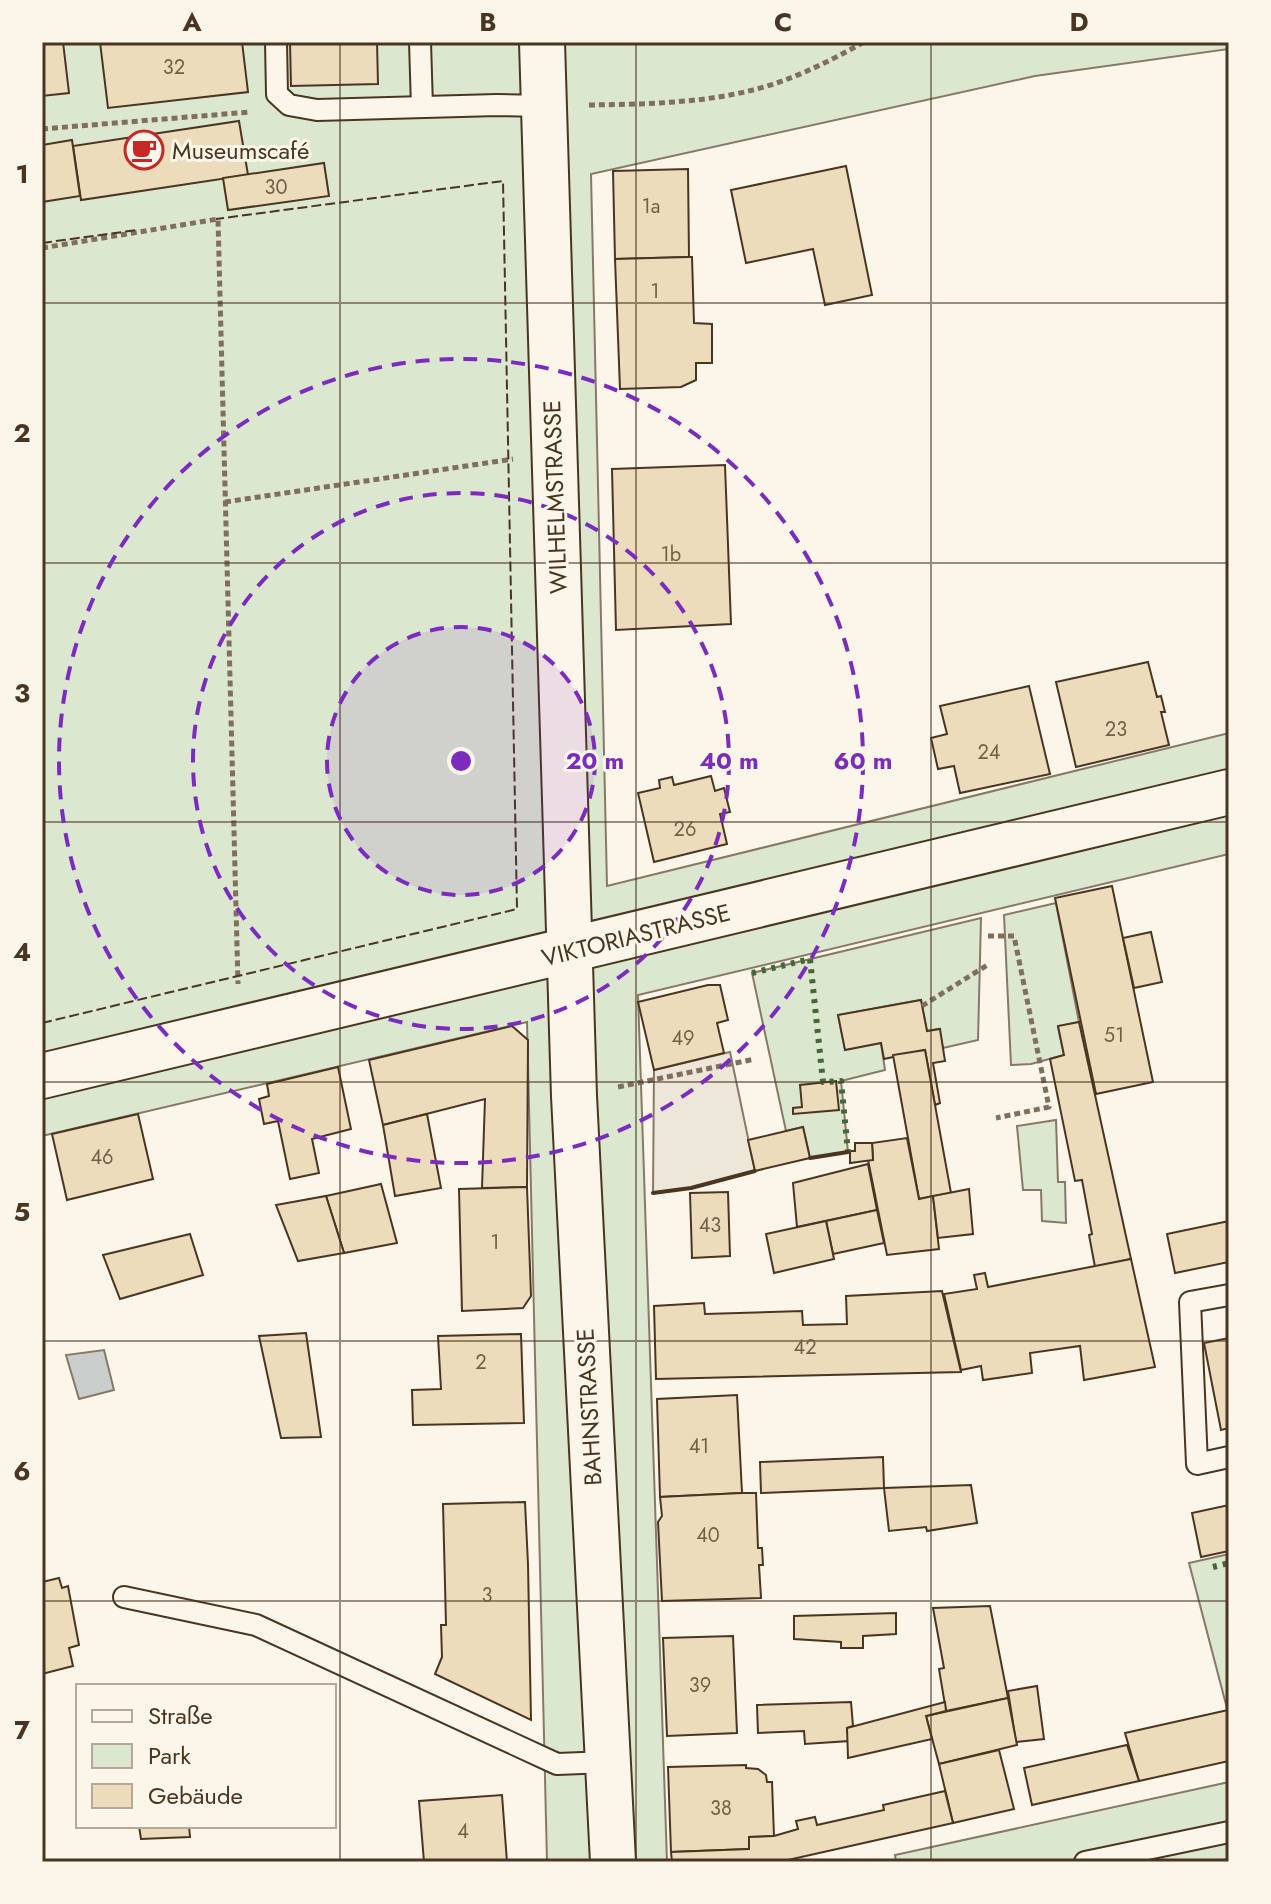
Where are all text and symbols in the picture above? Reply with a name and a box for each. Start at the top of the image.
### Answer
text: A [181,3,202,41]
text: B [479,3,497,41]
text: C [774,3,792,41]
text: D [1069,3,1089,41]
house number: 32 [163,53,185,82]
cafe icon: Museumscafé [123,129,165,171]
place label: Museumscafé [172,133,309,168]
text: 1 [15,155,29,193]
house number: 30 [265,173,287,202]
house number: 1a [642,192,660,221]
house number: 1 [651,277,660,306]
street label: WILHELMSTRASSE [534,399,576,595]
text: 2 [13,414,31,452]
house number: 1b [661,540,681,569]
text: 3 [14,674,30,712]
house number: 23 [1105,715,1127,744]
house number: 24 [977,738,1001,767]
text: 20 m [566,743,624,778]
text: 40 m [699,743,759,778]
text: 60 m [834,743,892,778]
centre of rings [447,747,475,775]
house number: 26 [674,815,696,844]
street label: VIKTORIASTRASSE [538,895,734,975]
text: 4 [13,933,31,971]
house number: 51 [1104,1021,1124,1050]
house number: 49 [671,1024,695,1053]
house number: 46 [90,1143,114,1172]
text: 5 [14,1193,30,1231]
house number: 43 [699,1211,721,1240]
house number: 1 [491,1228,500,1257]
street label: BAHNSTRASSE [567,1327,611,1487]
house number: 42 [793,1333,817,1362]
house number: 2 [475,1348,487,1377]
house number: 41 [689,1432,709,1461]
text: 6 [13,1452,31,1490]
house number: 40 [696,1521,720,1550]
house number: 3 [482,1581,493,1610]
house number: 39 [689,1671,711,1700]
legend [76,1684,336,1828]
text: Straße [148,1698,213,1733]
text: 7 [14,1711,30,1749]
text: Park [148,1738,191,1773]
text: Gebäude [148,1778,243,1813]
house number: 38 [710,1794,732,1823]
house number: 4 [457,1817,469,1846]

